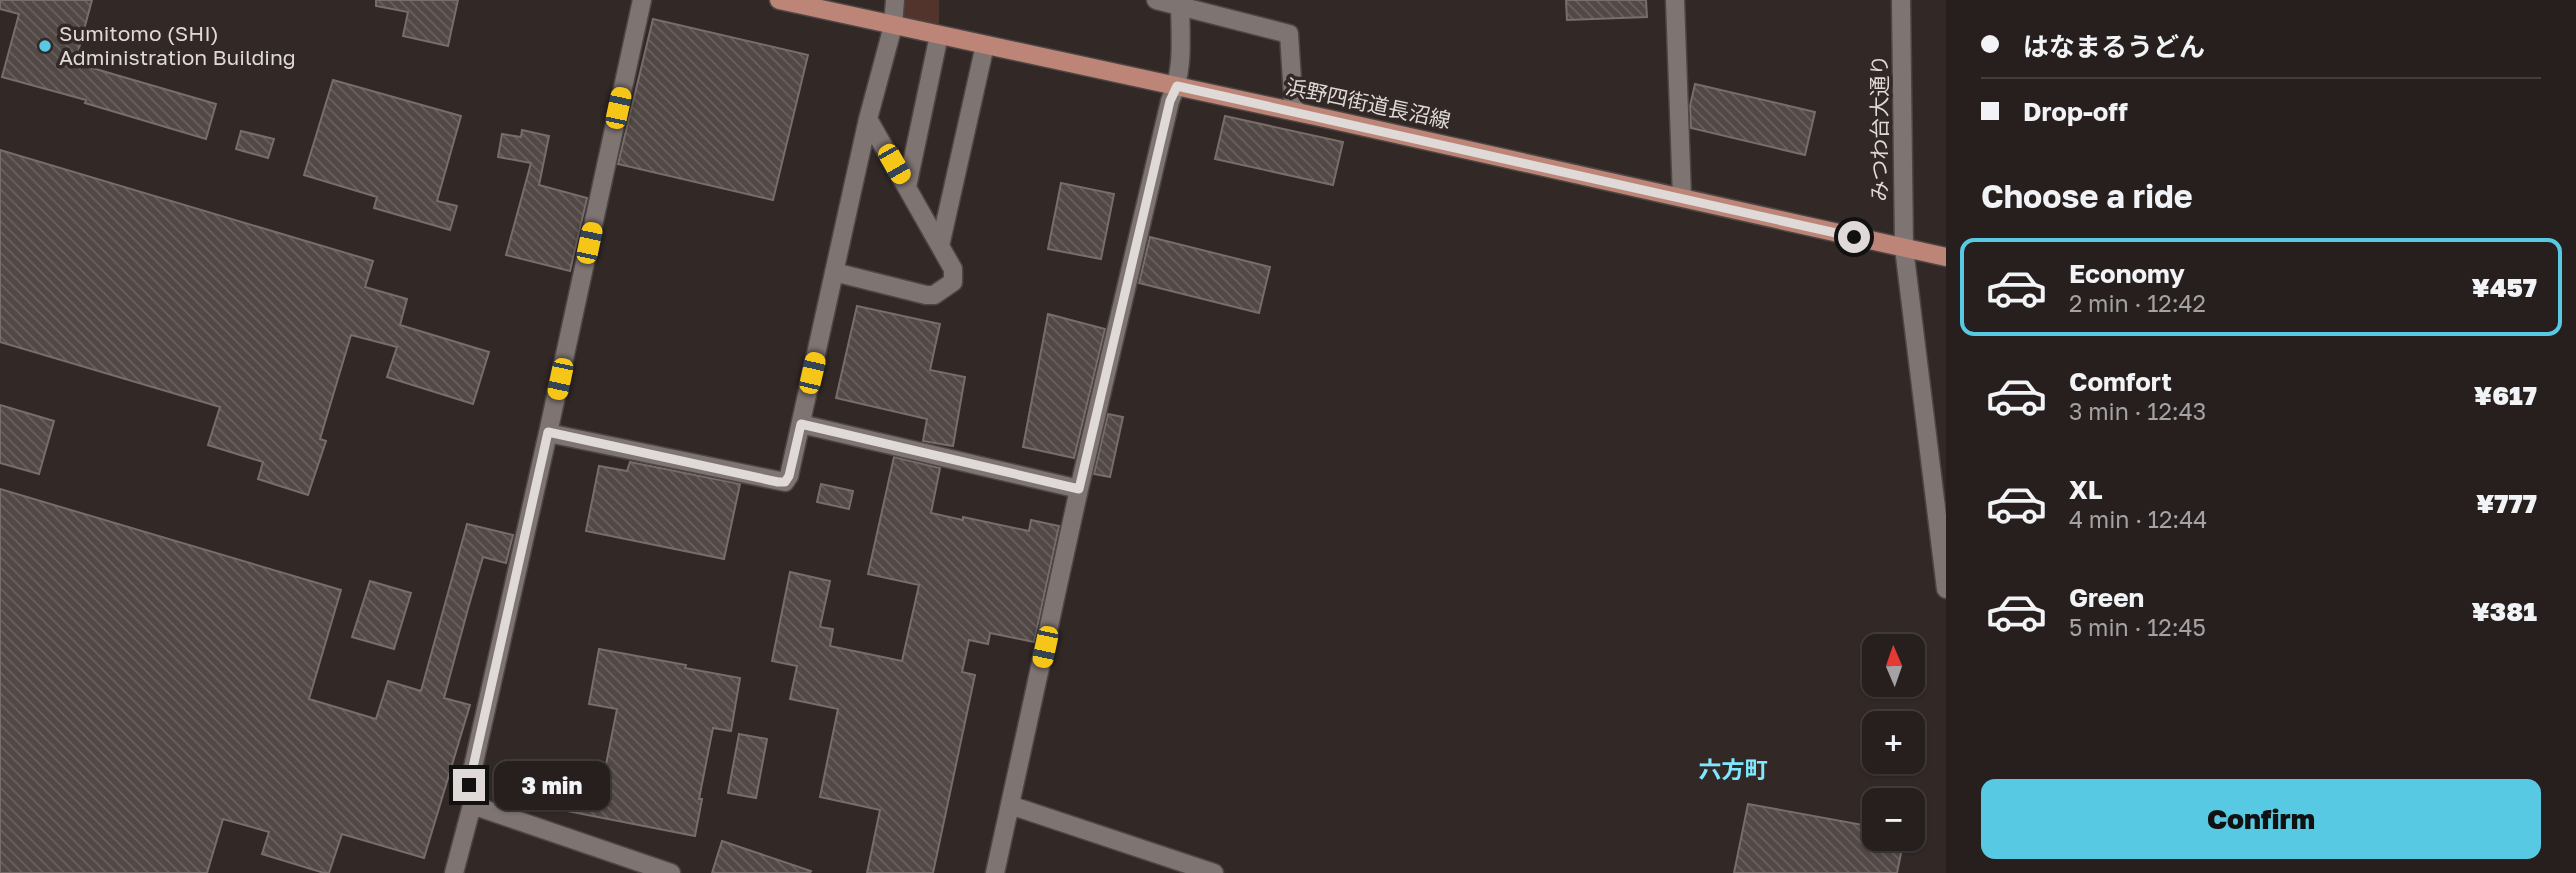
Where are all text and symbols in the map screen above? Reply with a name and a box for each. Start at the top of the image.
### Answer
place label: Sumitomo (SHI) Administration Building [59,20,296,70]
text: はなまるうどん [2023,31,2205,62]
marker: Sumitomo (SHI) Administration Building [37,38,53,54]
street label: みつわ台大通り [1866,55,1892,202]
street label: 浜野四街道長沼線 [1283,73,1453,133]
car [604,85,633,131]
text: Drop-off [2023,96,2128,127]
car [875,141,914,187]
text: Choose a ride [1981,177,2193,215]
car [575,220,604,266]
route start [1838,221,1870,253]
icon: car [1985,256,2048,319]
text: Economy [2069,258,2185,289]
text: ¥457 [2472,272,2537,303]
text: 2 min · 12:42 [2069,289,2206,317]
car [798,350,827,396]
car [546,356,575,402]
icon: car [1985,364,2048,427]
text: Comfort [2069,366,2172,397]
text: ¥617 [2474,380,2537,411]
text: 3 min · 12:43 [2069,397,2206,425]
icon: car [1985,472,2048,535]
text: XL [2069,474,2103,505]
text: ¥777 [2476,488,2537,519]
text: 4 min · 12:44 [2069,505,2207,533]
icon: car [1985,580,2048,643]
text: Green [2069,582,2144,613]
text: ¥381 [2472,596,2537,627]
text: 5 min · 12:45 [2069,613,2206,641]
car [1031,624,1060,670]
north arrow [1862,634,1925,696]
map controls [1862,634,1925,851]
button: + [1862,711,1925,774]
district label: 六方町 [1699,755,1768,783]
callout: 3 min [494,760,609,810]
route end [453,769,485,801]
text: 3 min [522,771,582,799]
button: Confirm [1981,779,2541,859]
button: − [1862,788,1925,851]

